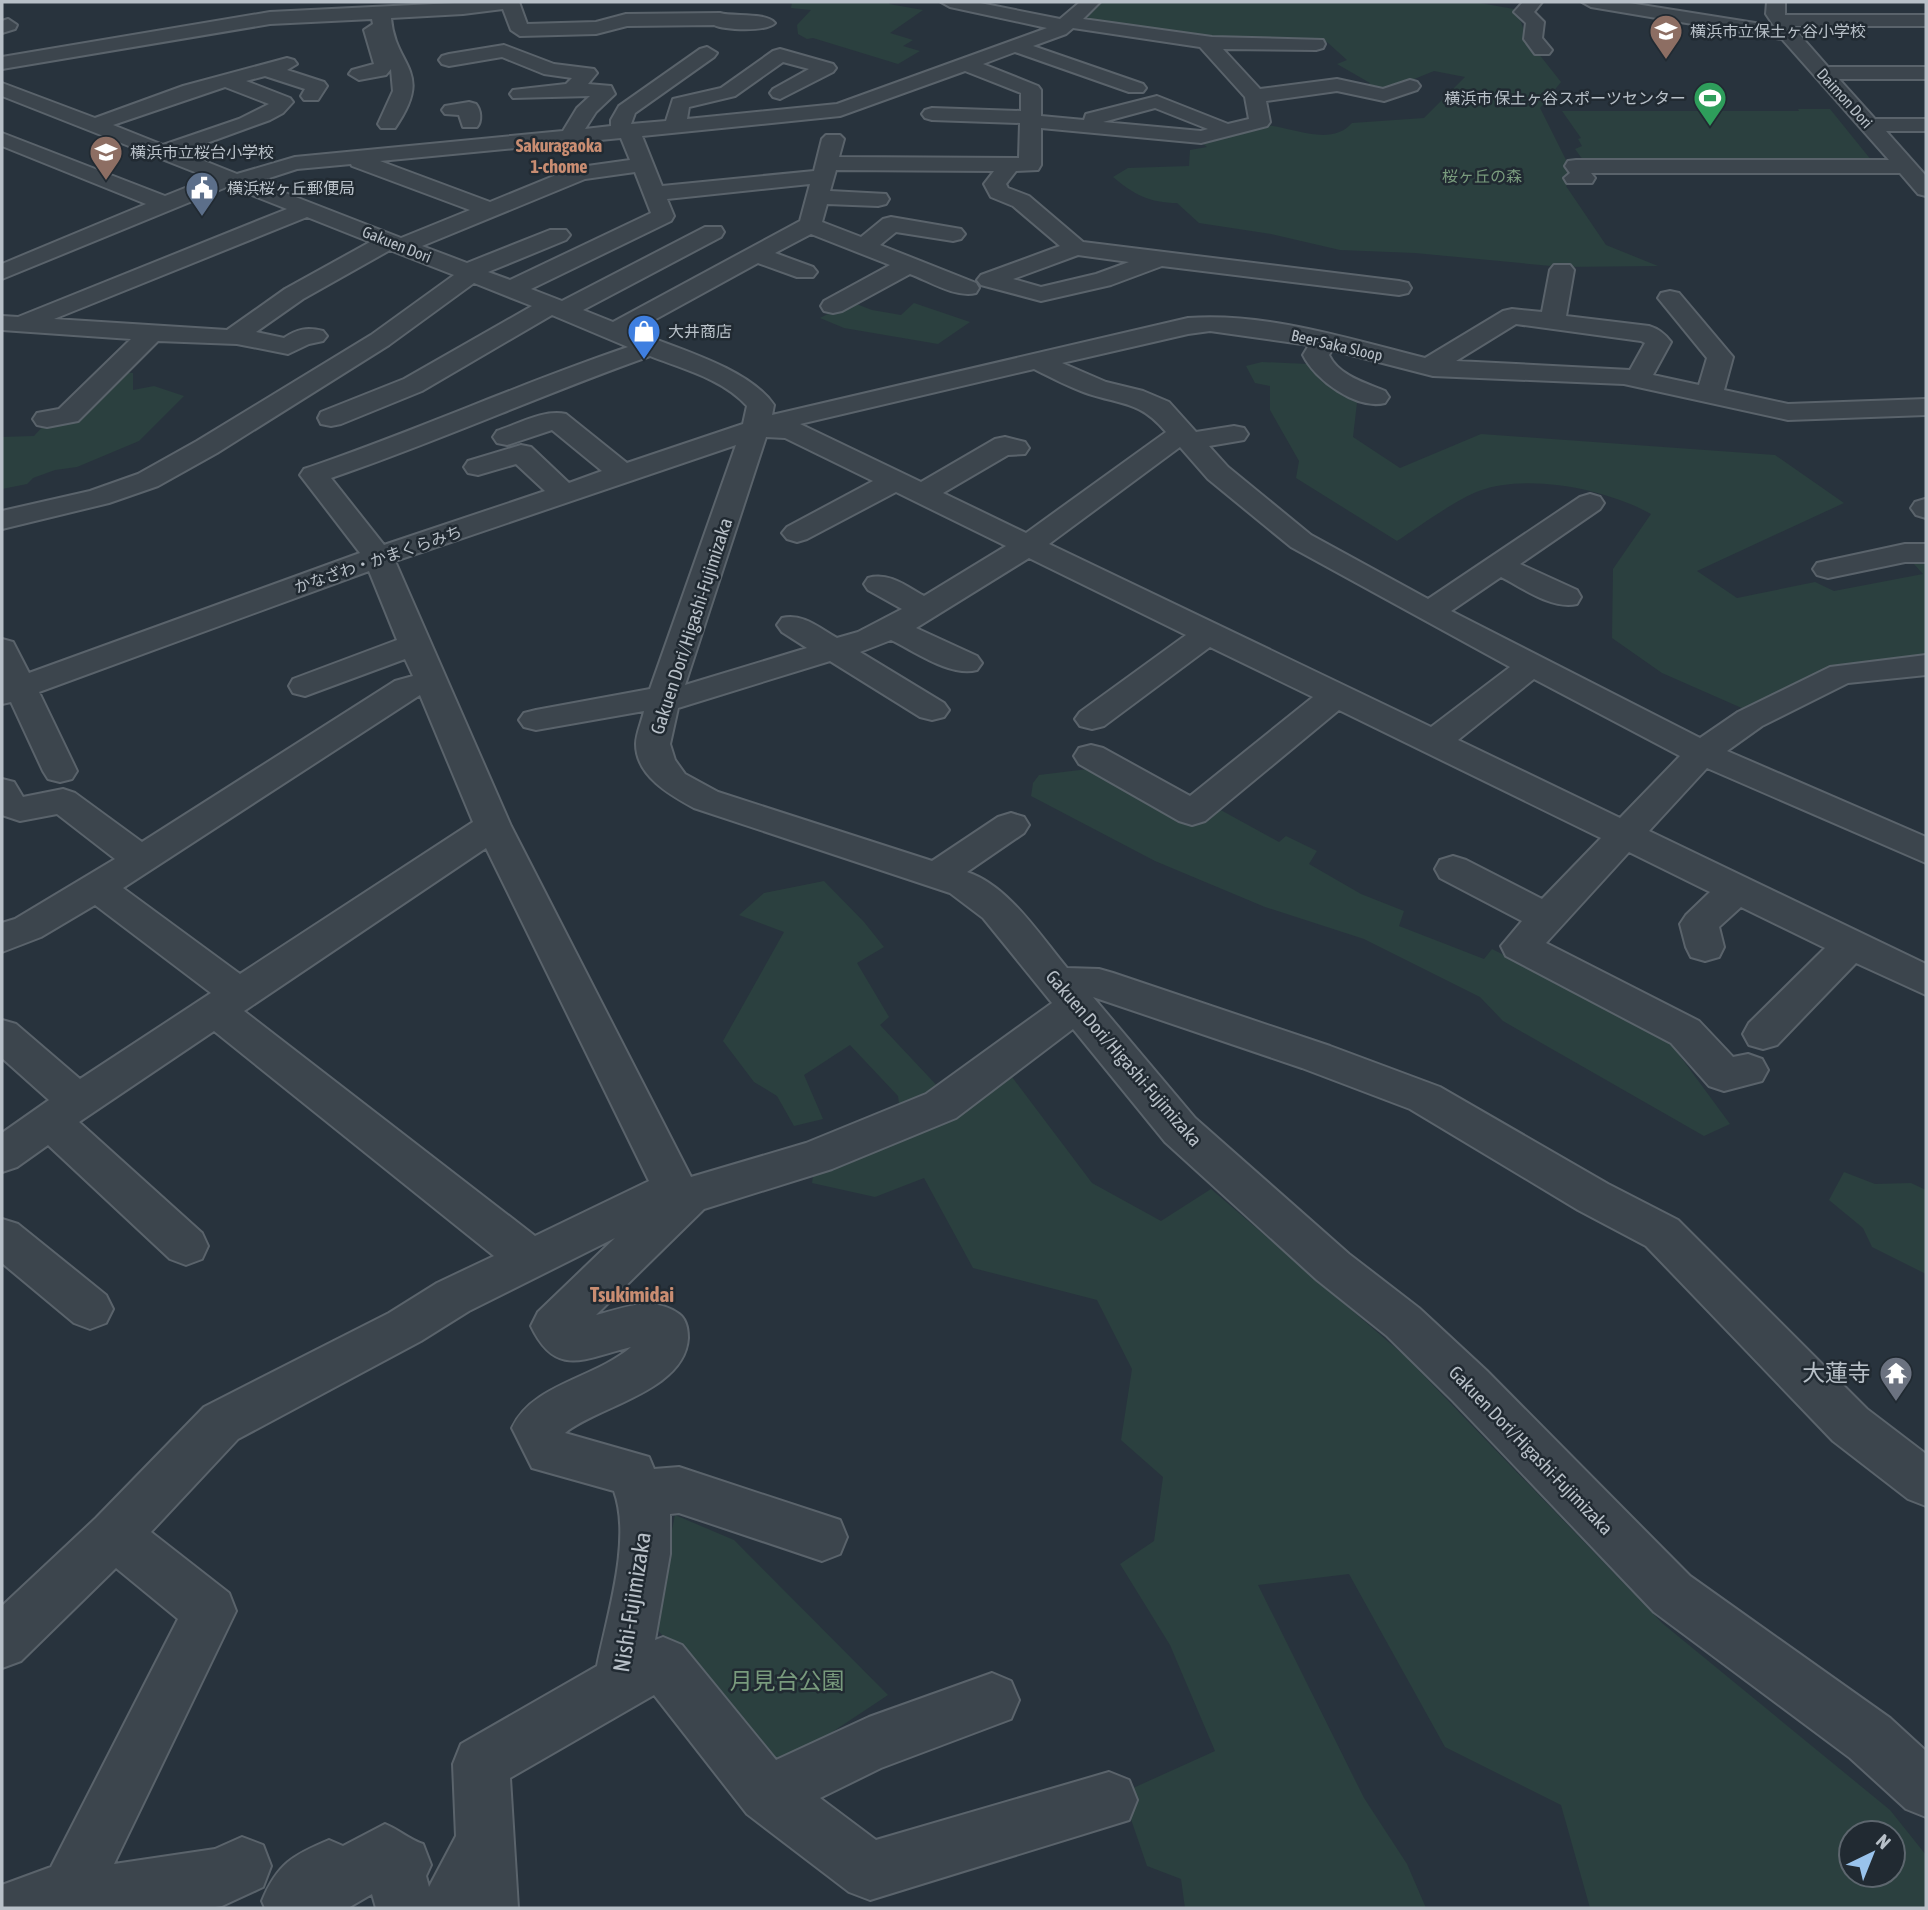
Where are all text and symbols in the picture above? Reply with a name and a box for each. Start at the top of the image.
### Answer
school or university icon: 横浜市立保土ヶ谷小学校 [1647,12,1685,61]
place label: 横浜市立保土ヶ谷小学校 [1690,22,1866,40]
street label: Daimon Dori [1814,64,1876,132]
sports icon: 横浜市 保土ヶ谷スポーツセンター [1691,79,1729,128]
place label: 横浜市 保土ヶ谷スポーツセンター [1444,89,1686,107]
school or university icon: 横浜市立桜台小学校 [87,133,125,182]
district label: Sakuragaoka 1-chome [516,135,602,177]
place label: 横浜市立桜台小学校 [130,143,274,161]
park label: 桜ヶ丘の森 [1442,167,1522,185]
public building icon: 横浜桜ヶ丘郵便局 [183,169,221,218]
place label: 横浜桜ヶ丘郵便局 [227,179,355,197]
street label: Gakuen Dori [360,222,434,266]
shop icon: 大井商店 [625,312,663,361]
place label: 大井商店 [668,322,732,340]
street label: Beer Saka Sloop [1289,326,1384,365]
street label: Gakuen Dori/Higashi-Fujimizaka [646,515,736,737]
street label: かなざわ・かまくらみち [292,522,464,596]
street label: Gakuen Dori/Higashi-Fujimizaka [1041,965,1207,1151]
district label: Tsukimidai [590,1282,674,1306]
temple icon: 大蓮寺 [1877,1354,1915,1403]
place label: 大蓮寺 [1802,1360,1871,1386]
street label: Gakuen Dori/Higashi-Fujimizaka [1445,1361,1617,1539]
street label: Nishi-Fujimizaka [608,1530,656,1674]
park label: 月見台公園 [730,1668,845,1694]
north arrow [1837,1819,1907,1889]
text: N [1872,1830,1895,1853]

